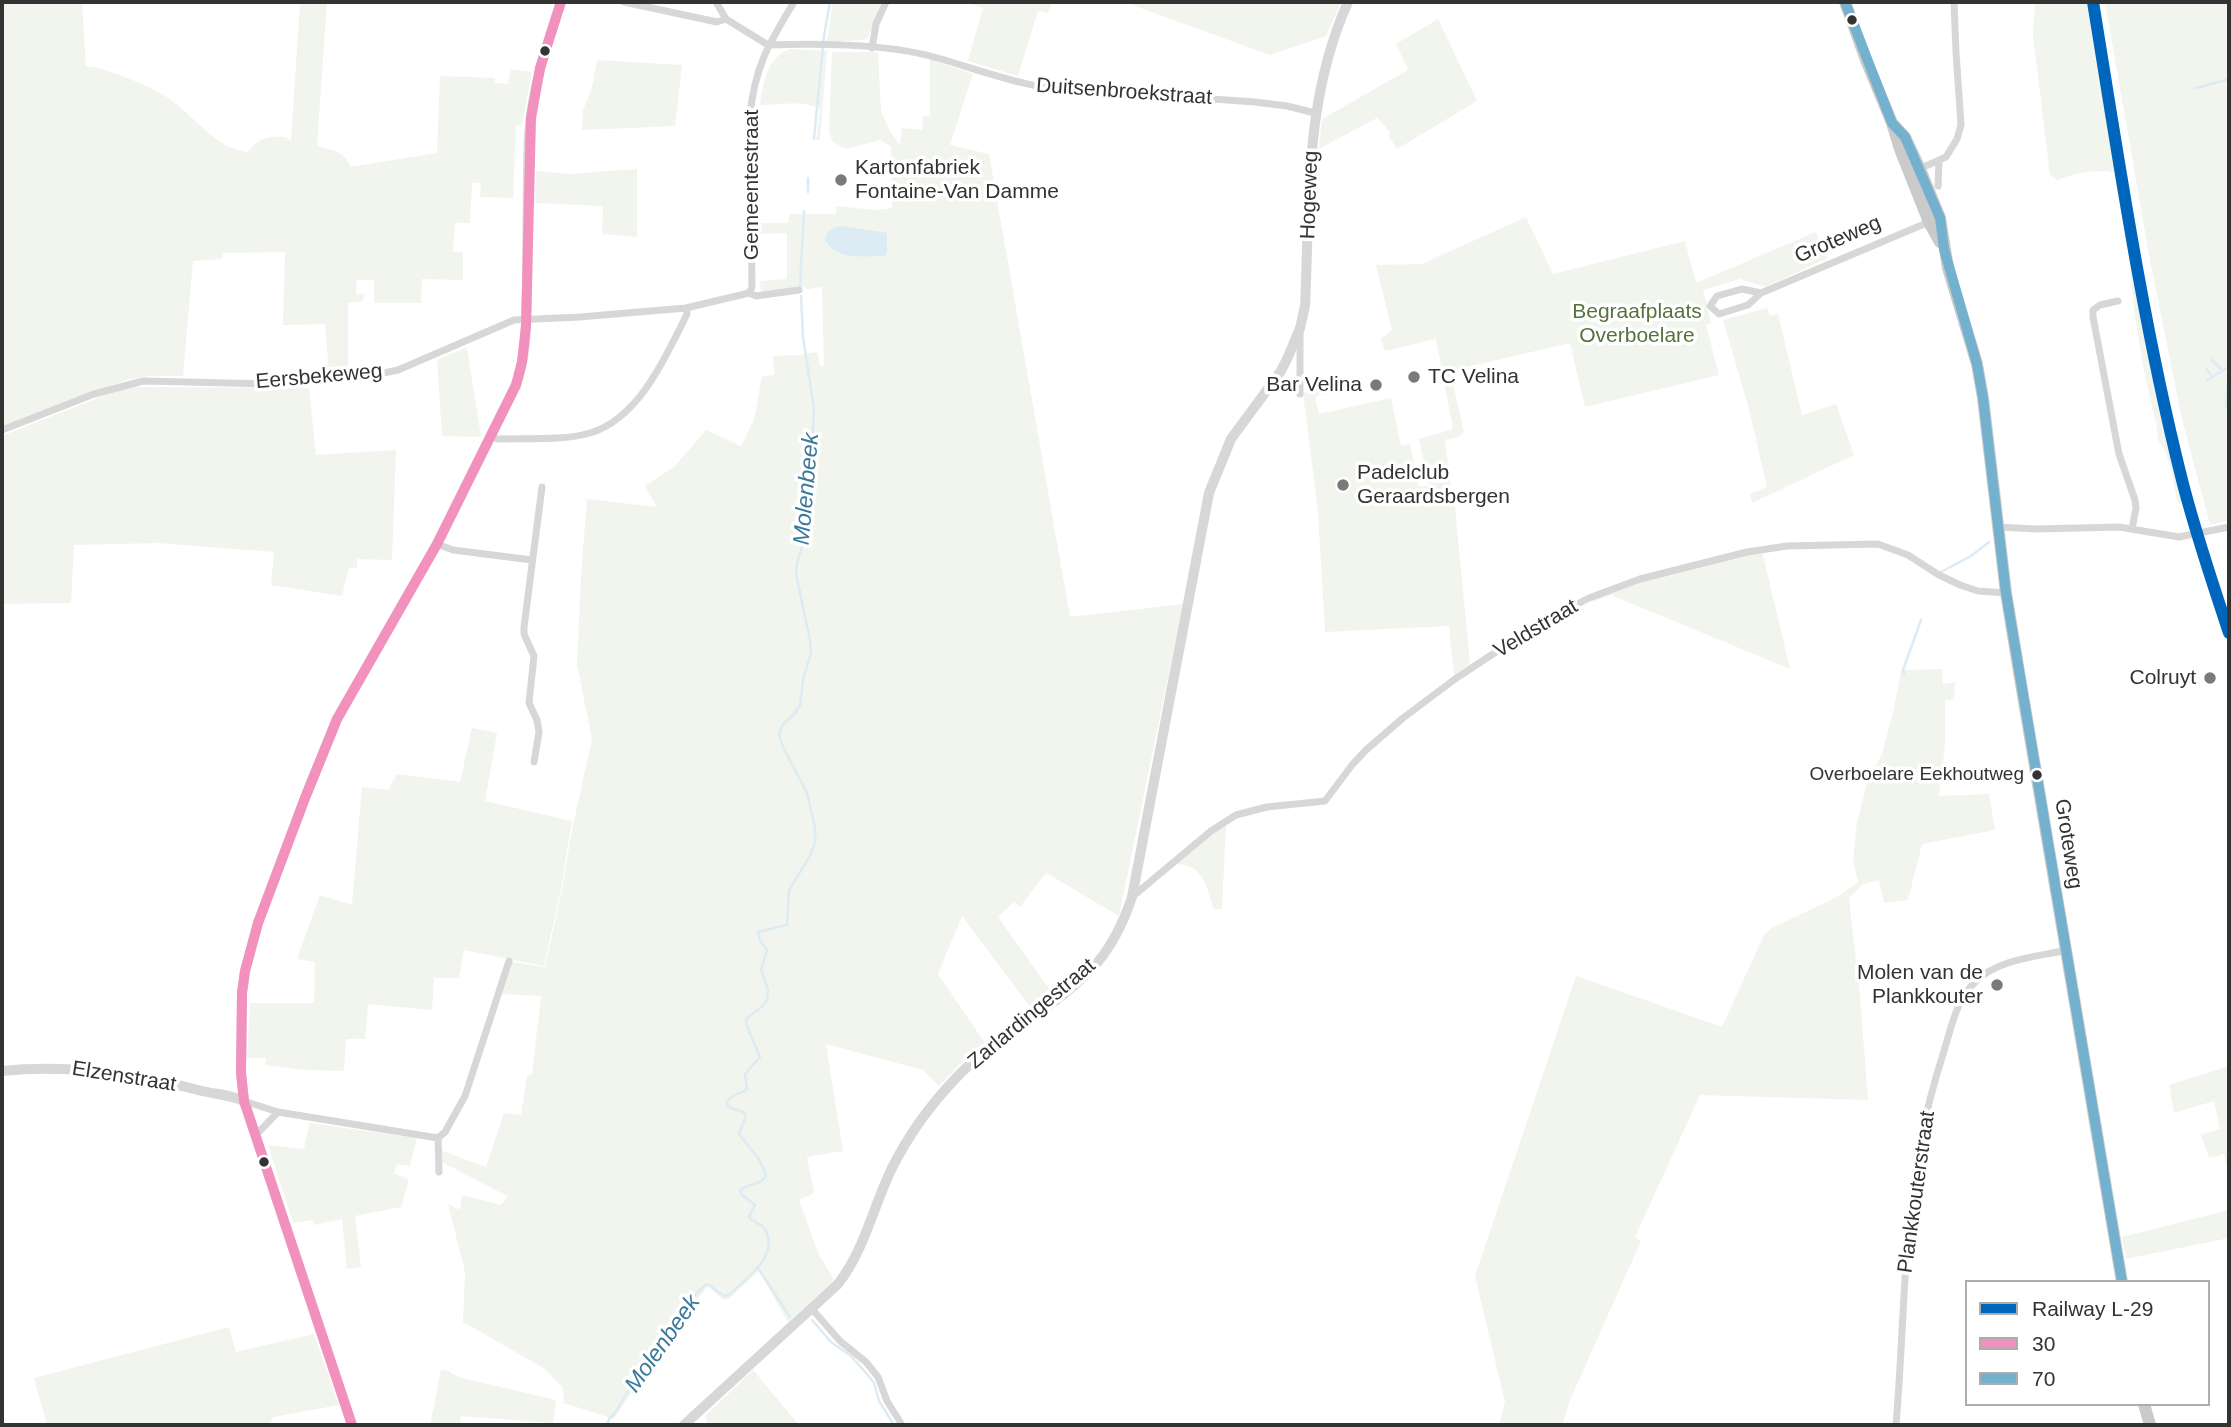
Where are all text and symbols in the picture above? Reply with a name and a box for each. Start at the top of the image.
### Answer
unlabelled marker [1845,13,1859,27]
unlabelled marker [538,44,552,58]
street label: Duitsenbroekstraat [1035,73,1213,111]
street label: Gemeentestraat [739,110,765,260]
street label: Hogeweg [1296,150,1324,240]
place label: Kartonfabriek Fontaine-Van Damme [855,155,1059,205]
marker: Kartonfabriek Fontaine-Van Damme [833,172,849,188]
street label: Groteweg [1791,211,1885,269]
park label: Begraafplaats Overboelare [1572,299,1702,349]
street label: Eersbekeweg [255,359,383,395]
place label: TC Velina [1428,364,1519,390]
marker: TC Velina [1406,369,1422,385]
place label: Bar Velina [1266,372,1362,398]
marker: Bar Velina [1368,377,1384,393]
water label: Molenbeek [788,432,826,546]
place label: Padelclub Geraardsbergen [1357,460,1510,510]
marker: Padelclub Geraardsbergen [1335,477,1351,493]
street label: Veldstraat [1489,594,1583,664]
place label: Colruyt [2129,665,2196,691]
marker: Colruyt [2202,670,2218,686]
place label: Overboelare Eekhoutweg [1810,764,2024,786]
marker: Overboelare Eekhoutweg [2030,768,2044,782]
street label: Groteweg [2048,797,2088,891]
street label: Zarlardingestraat [963,953,1101,1075]
place label: Molen van de Plankkouter [1857,960,1983,1010]
marker: Molen van de Plankkouter [1989,977,2005,993]
street label: Elzenstraat [70,1056,178,1098]
street label: Plankkouterstraat [1893,1109,1941,1275]
unlabelled marker [257,1155,271,1169]
legend [1965,1280,2210,1406]
water label: Molenbeek [619,1290,707,1398]
text: Railway L-29 [2032,1297,2153,1320]
text: 30 [2032,1332,2055,1355]
text: 70 [2032,1367,2055,1390]

